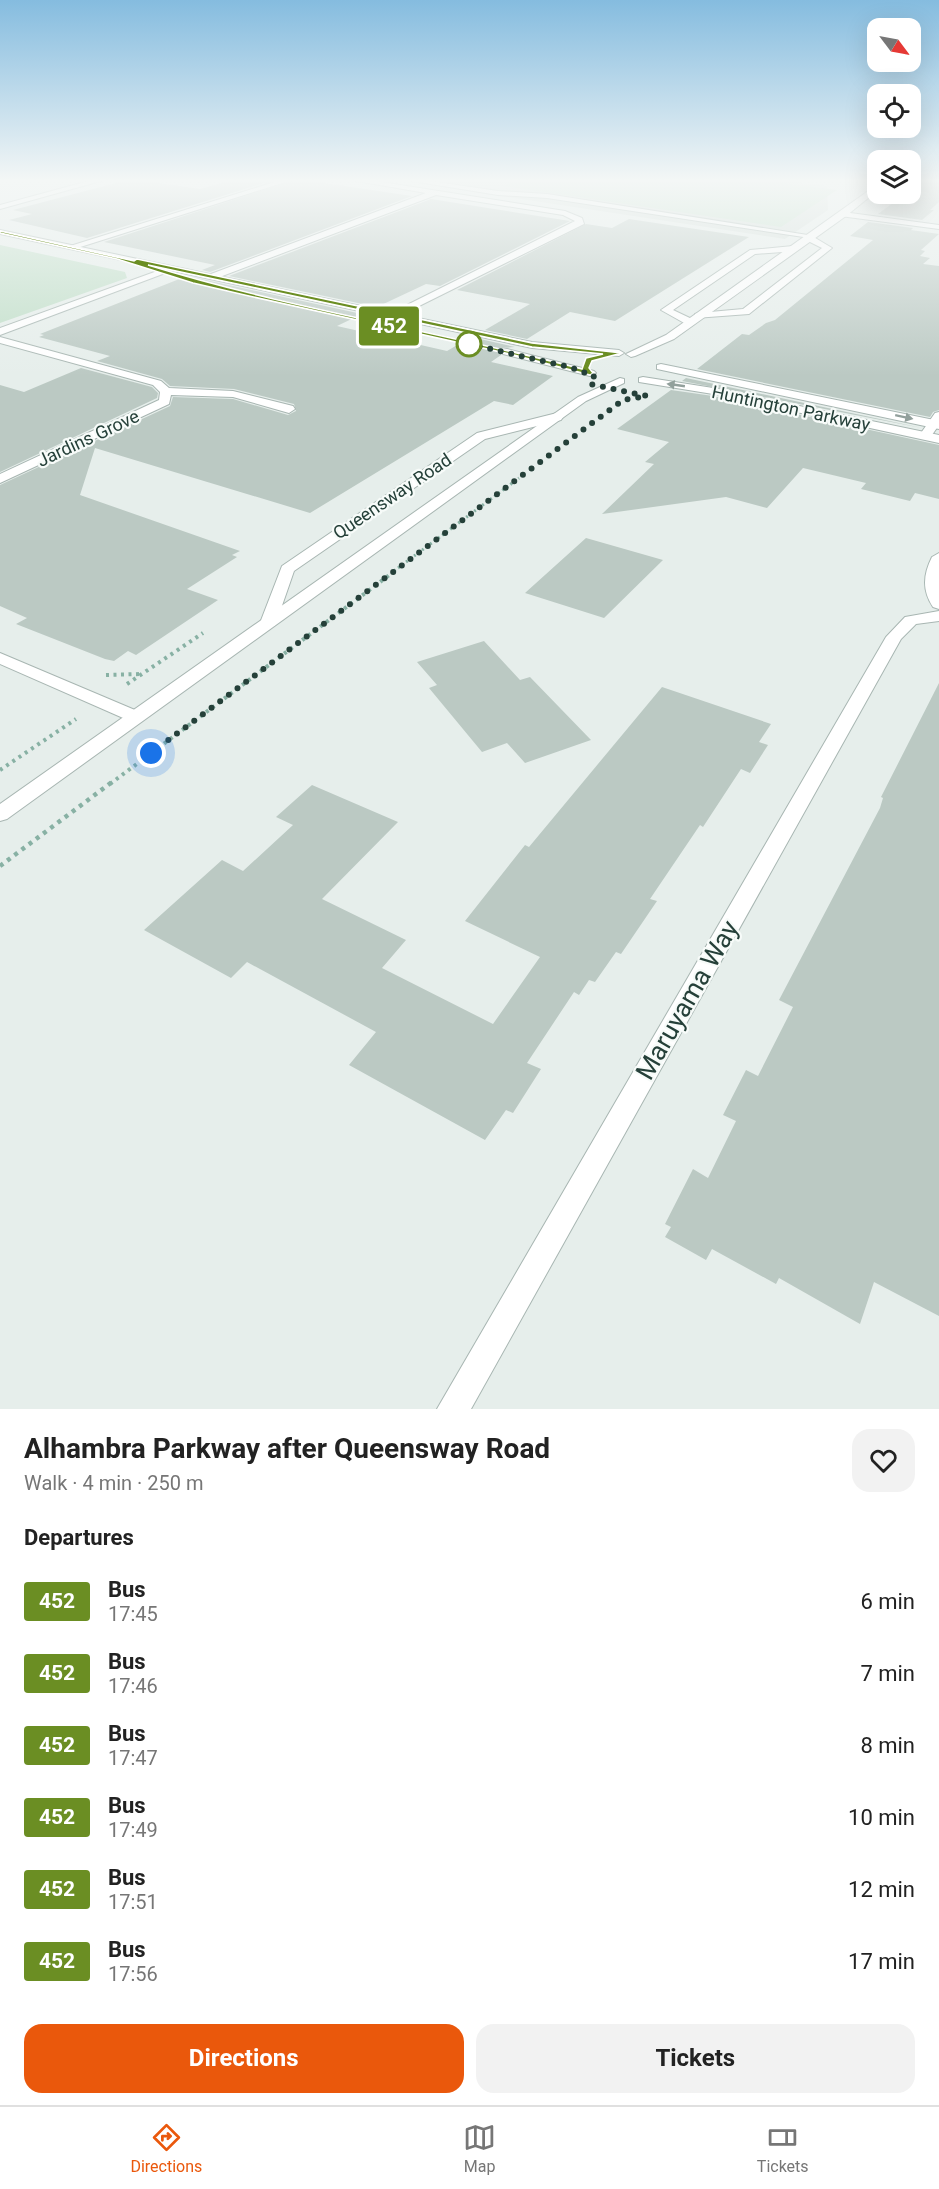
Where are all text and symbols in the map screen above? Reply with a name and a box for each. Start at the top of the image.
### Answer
north arrow [867,18,921,72]
map controls [867,18,921,204]
button: locate [867,84,921,138]
button: layers [867,150,921,204]
line badge: 452 [354,306,424,346]
text: 452 [371,314,407,338]
unlabelled marker [456,331,482,357]
one-way arrow [667,380,686,389]
street label: Huntington Parkway [710,381,873,435]
street label: Jardins Grove [34,405,142,471]
one-way arrow [894,413,913,422]
street label: Queensway Road [329,449,455,543]
your location [136,738,166,768]
street label: Maruyama Way [629,915,745,1085]
button: heart [852,1429,915,1492]
text: Alhambra Parkway after Queensway Road [24,1432,550,1465]
text: Walk · 4 min · 250 m [24,1471,203,1495]
text: Departures [24,1525,134,1550]
text: Bus [108,1577,146,1602]
text: 452 [39,1589,75,1613]
text: 6 min [860,1589,915,1614]
text: 17:45 [108,1602,158,1626]
text: Bus [108,1649,146,1674]
text: 452 [39,1661,75,1685]
text: 7 min [860,1661,915,1686]
text: 17:46 [108,1674,158,1698]
text: Bus [108,1721,146,1746]
text: 452 [39,1733,75,1757]
text: 8 min [860,1733,915,1758]
text: 17:47 [108,1746,158,1770]
text: Bus [108,1793,146,1818]
text: 452 [39,1805,75,1829]
text: 10 min [848,1805,915,1830]
text: 17:49 [108,1818,158,1842]
text: Bus [108,1865,146,1890]
text: 452 [39,1877,75,1901]
text: 12 min [848,1877,915,1902]
text: 17:51 [108,1890,158,1914]
text: Bus [108,1937,146,1962]
text: 452 [39,1949,75,1973]
text: 17 min [848,1949,915,1974]
text: 17:56 [108,1962,158,1986]
button: Directions [24,2024,464,2093]
button: Tickets [476,2024,915,2093]
tab: Directions [130,2121,202,2176]
tab: Map [463,2121,496,2176]
tab: Tickets [757,2121,809,2176]

